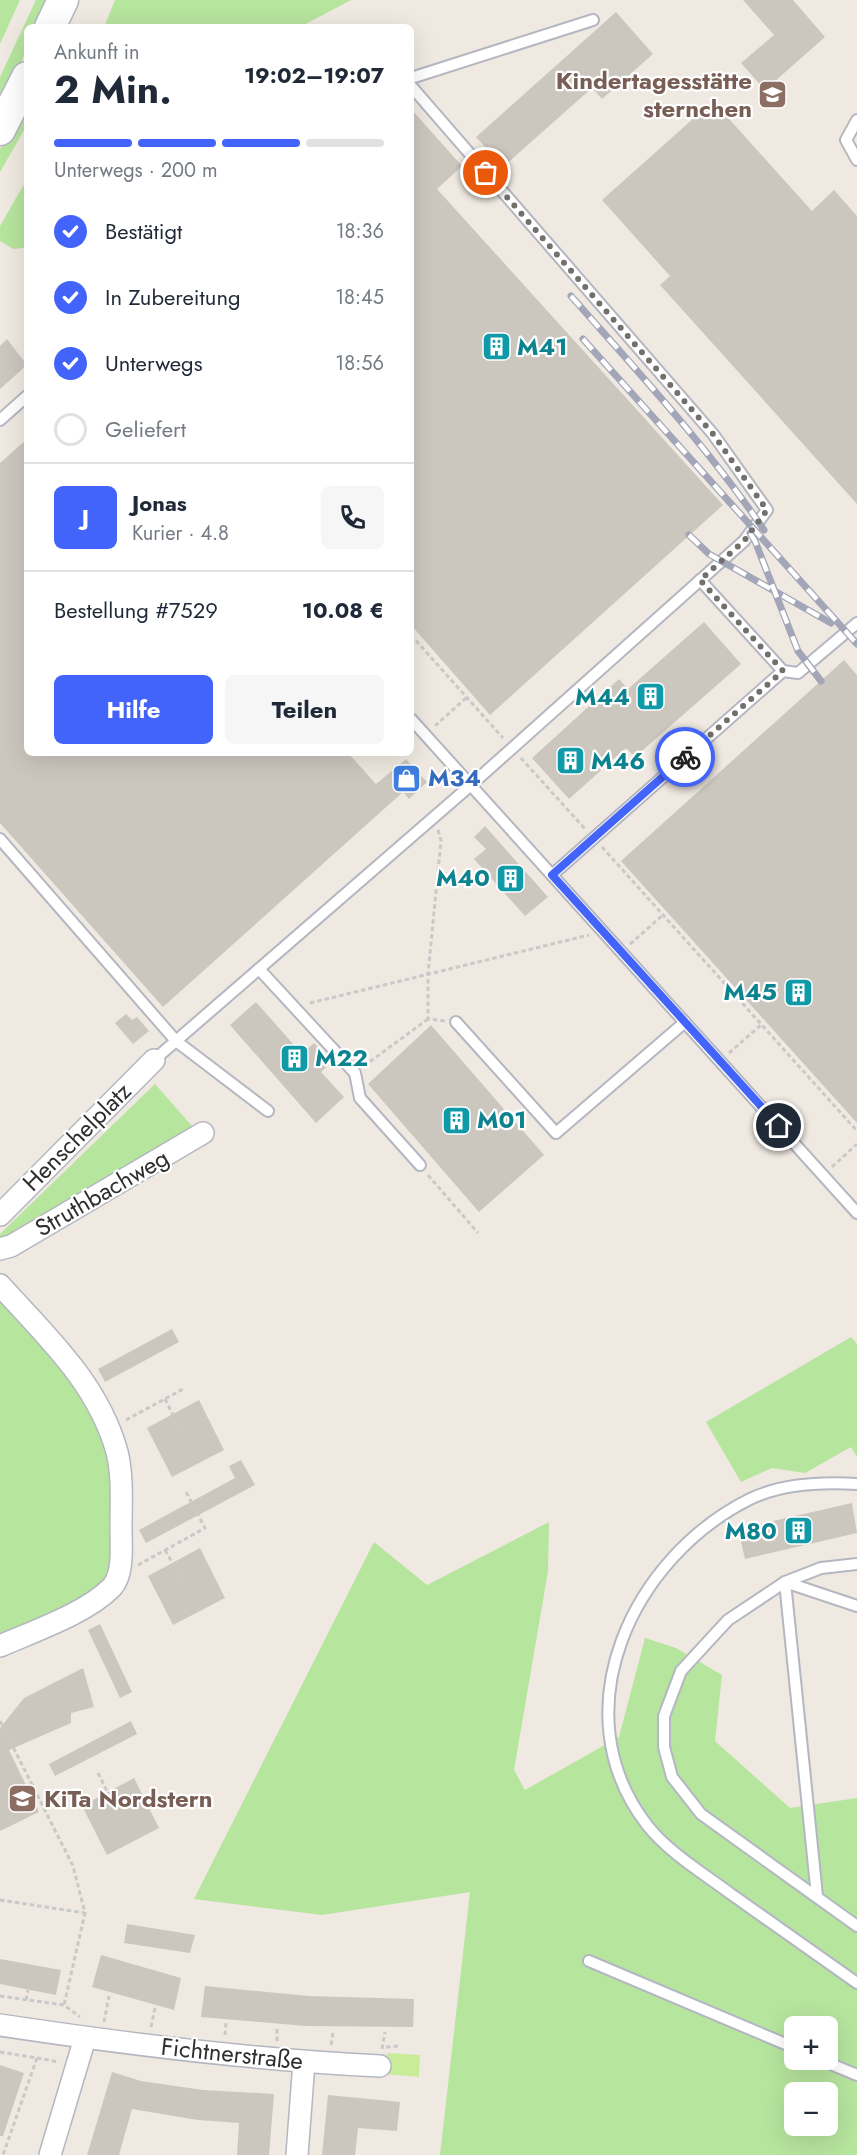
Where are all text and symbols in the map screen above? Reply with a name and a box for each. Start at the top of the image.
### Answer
text: Ankunft in [54,38,140,67]
text: 19:02–19:07 [244,59,384,91]
text: 2 Min. [54,61,172,118]
place label: Kindertagesstätte sternchen [556,63,752,126]
school or university icon: Kindertagesstätte sternchen [757,79,789,111]
pin [460,147,511,198]
text: Unterwegs · 200 m [54,156,218,185]
icon: bag [469,156,502,189]
icon: check [54,215,87,248]
text: Bestätigt [105,215,182,247]
text: 18:36 [336,217,384,246]
icon: check [54,281,87,314]
text: In Zubereitung [105,281,240,313]
text: 18:45 [335,283,384,312]
place label: M41 [517,329,567,364]
building icon: M41 [480,331,512,363]
icon: check [54,347,87,380]
text: Unterwegs [105,347,203,379]
text: 18:56 [335,349,384,378]
text: Geliefert [105,413,186,445]
button: phone [321,486,384,549]
text: Jonas [132,487,187,519]
text: J [82,501,89,533]
text: Kurier · 4.8 [132,519,229,548]
text: Bestellung #7529 [54,594,218,626]
text: 10.08 € [302,594,384,626]
button: Hilfe [54,675,213,744]
button: Teilen [225,675,384,744]
place label: M44 [575,679,630,714]
building icon: M44 [635,681,667,713]
courier [655,727,715,787]
icon: bike [669,741,702,774]
place label: M46 [591,743,645,778]
building icon: M46 [554,745,586,777]
place label: M34 [428,760,481,795]
shop icon: M34 [391,762,423,794]
place label: M40 [436,860,490,895]
building icon: M40 [495,862,527,894]
place label: M45 [723,974,777,1009]
building icon: M45 [782,976,814,1008]
place label: M22 [315,1040,368,1075]
building icon: M22 [278,1042,310,1074]
street label: Henschelplatz [14,1074,139,1199]
pin [753,1100,804,1151]
place label: M01 [477,1102,527,1137]
building icon: M01 [440,1104,472,1136]
icon: home [762,1109,795,1142]
street label: Struthbachweg [28,1140,175,1245]
place label: M80 [725,1513,777,1548]
building icon: M80 [782,1515,814,1547]
place label: KiTa Nordstern [44,1781,212,1816]
school or university icon: KiTa Nordstern [7,1783,39,1815]
map controls [784,2016,838,2136]
button: + [784,2016,838,2070]
street label: Fichtnerstraße [159,2029,305,2078]
button: − [784,2082,838,2136]

